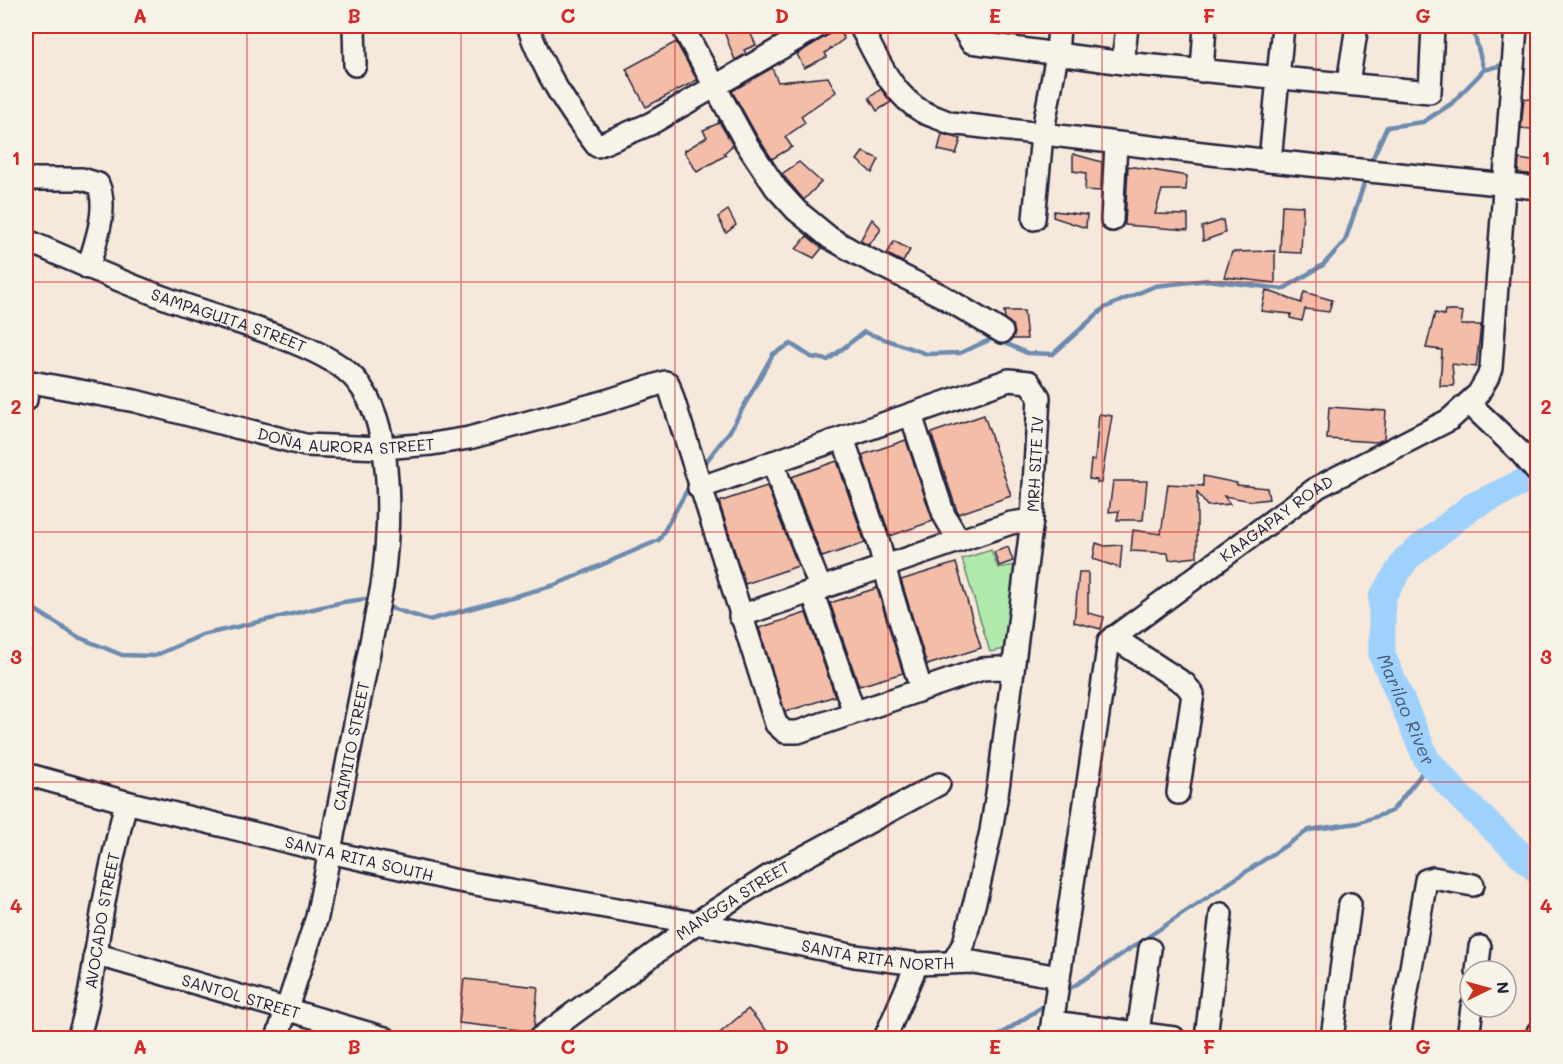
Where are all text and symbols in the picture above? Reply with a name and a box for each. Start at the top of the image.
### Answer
text: A [133,2,147,28]
text: B [347,2,361,28]
text: C [561,2,576,28]
text: D [775,2,789,28]
text: E [989,2,1001,28]
text: F [1203,2,1216,28]
text: G [1415,2,1431,28]
text: 1 [12,144,20,170]
text: 1 [1542,144,1550,170]
street label: SAMPAGUITA STREET [148,283,310,356]
text: 2 [10,393,22,419]
text: 2 [1540,393,1552,419]
street label: MRH SITE IV [1022,415,1048,512]
street label: DOÑA AURORA STREET [255,422,435,458]
street label: KAAGAPAY ROAD [1215,470,1336,566]
text: 3 [10,643,22,669]
text: 3 [1540,643,1552,669]
water label: Marilao River [1372,650,1440,771]
street label: CAIMITO STREET [328,679,373,812]
street label: SANTA RITA SOUTH [283,830,436,885]
street label: AVOCADO STREET [79,850,124,990]
street label: MANGGA STREET [671,856,793,944]
text: 4 [10,892,23,918]
text: 4 [1540,892,1553,918]
street label: SANTA RITA NORTH [800,934,955,974]
north arrow [1458,959,1518,1019]
street label: SANTOL STREET [179,969,303,1023]
text: N [1492,981,1514,995]
text: A [133,1033,147,1059]
text: B [347,1033,361,1059]
text: C [561,1033,576,1059]
text: D [775,1033,789,1059]
text: E [989,1033,1001,1059]
text: F [1203,1033,1216,1059]
text: G [1415,1033,1431,1059]

